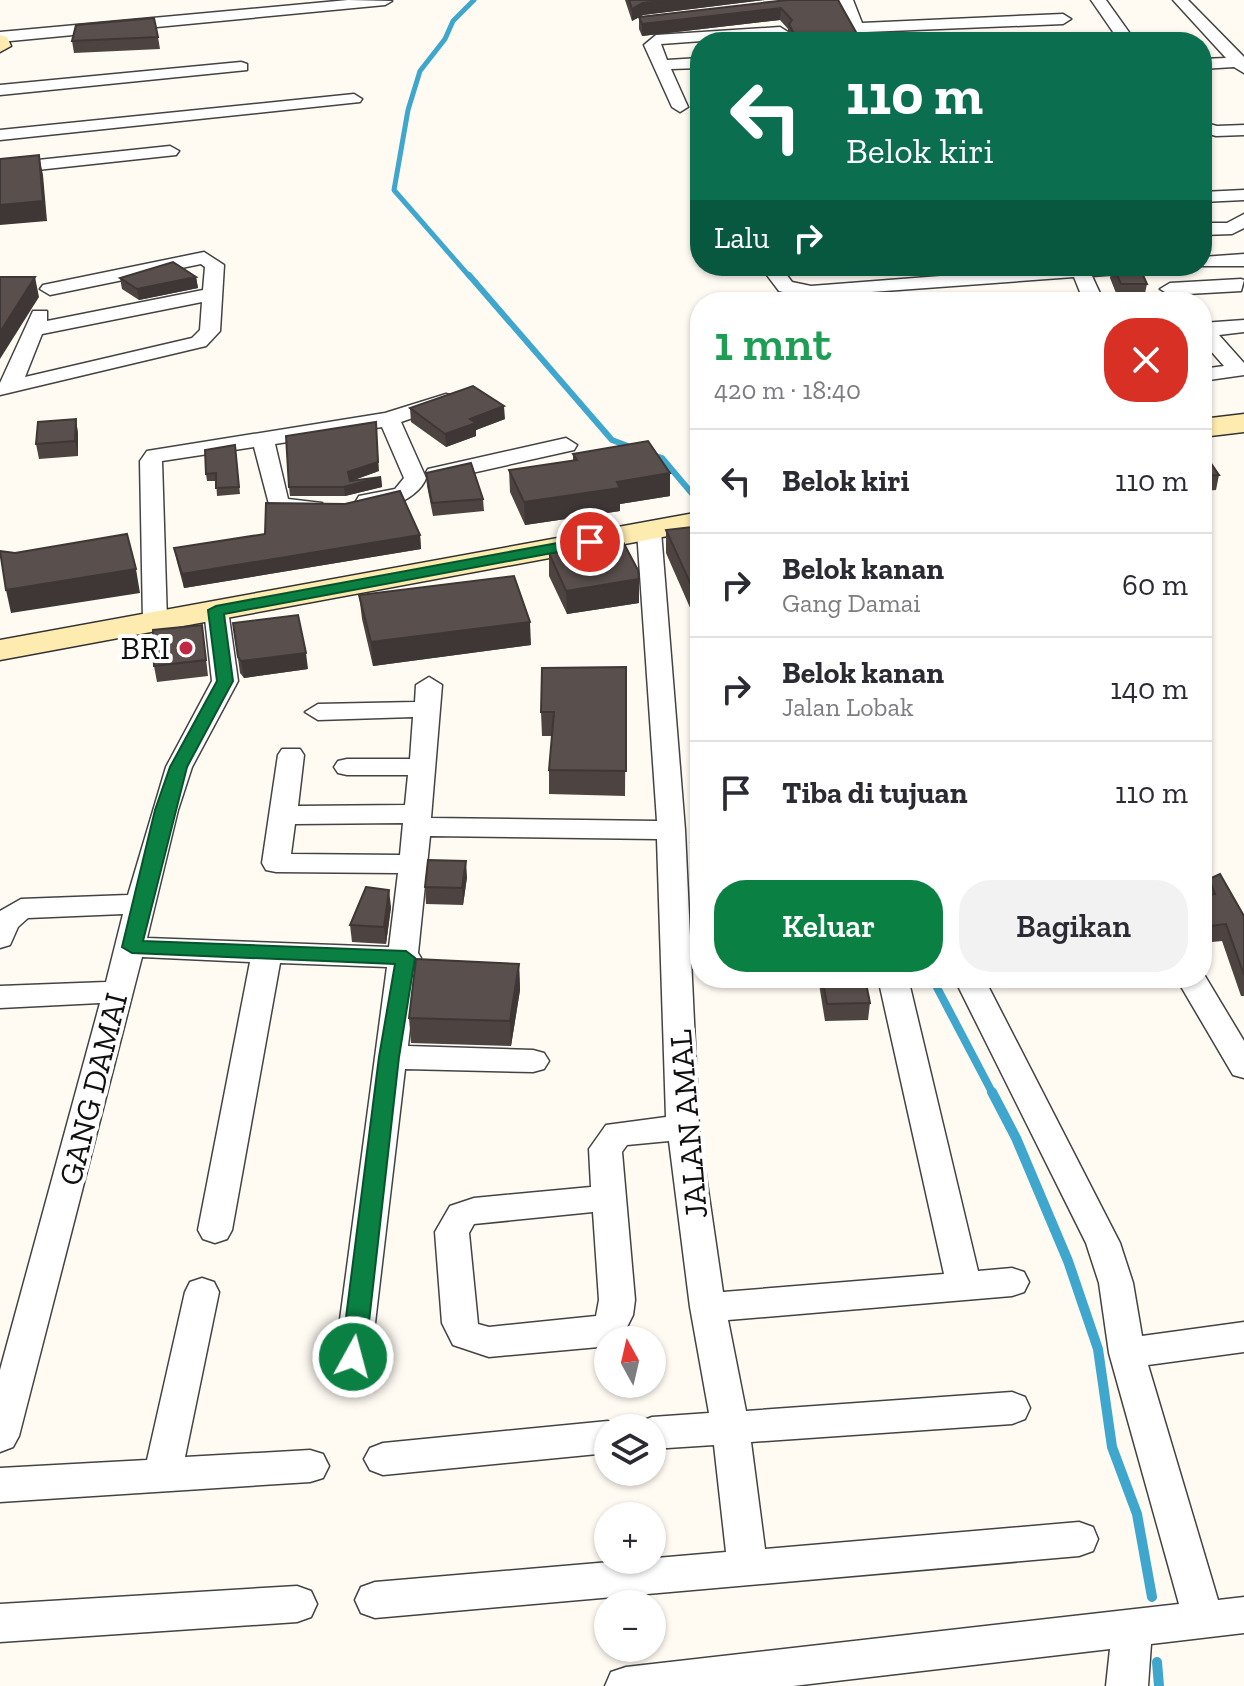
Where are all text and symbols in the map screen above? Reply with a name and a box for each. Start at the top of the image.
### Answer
text: 110 m [846,61,983,128]
icon: left [714,64,818,168]
text: Belok kiri [846,129,994,172]
icon: right [786,216,830,260]
text: Lalu [714,220,770,256]
text: 1 mnt [714,315,831,372]
button: close [1104,318,1188,402]
text: 420 m · 18:40 [714,374,861,406]
icon: left [714,459,758,503]
text: Belok kiri [782,463,909,499]
text: 110 m [1115,463,1188,499]
pin [556,508,624,576]
icon: arrive [568,520,612,564]
text: Belok kanan [782,551,944,587]
icon: right [714,563,758,607]
text: 60 m [1122,567,1188,603]
text: Gang Damai [782,587,921,619]
place label: BRI [121,629,170,667]
marker: BRI [177,639,195,657]
text: Belok kanan [782,655,944,691]
icon: right [714,667,758,711]
text: 140 m [1110,671,1188,707]
text: Jalan Lobak [782,691,913,723]
icon: arrive [714,771,758,815]
text: Tiba di tujuan [782,775,967,811]
text: 110 m [1115,775,1188,811]
button: Keluar [714,880,943,972]
button: Bagikan [959,880,1188,972]
street label: GANG DAMAI [51,989,135,1189]
street label: JALAN AMAL [661,1028,715,1220]
position arrow [311,1315,395,1399]
north arrow [594,1326,666,1398]
map controls [594,1326,666,1662]
button: layers [594,1414,666,1486]
button: + [594,1502,666,1574]
button: − [594,1590,666,1662]

